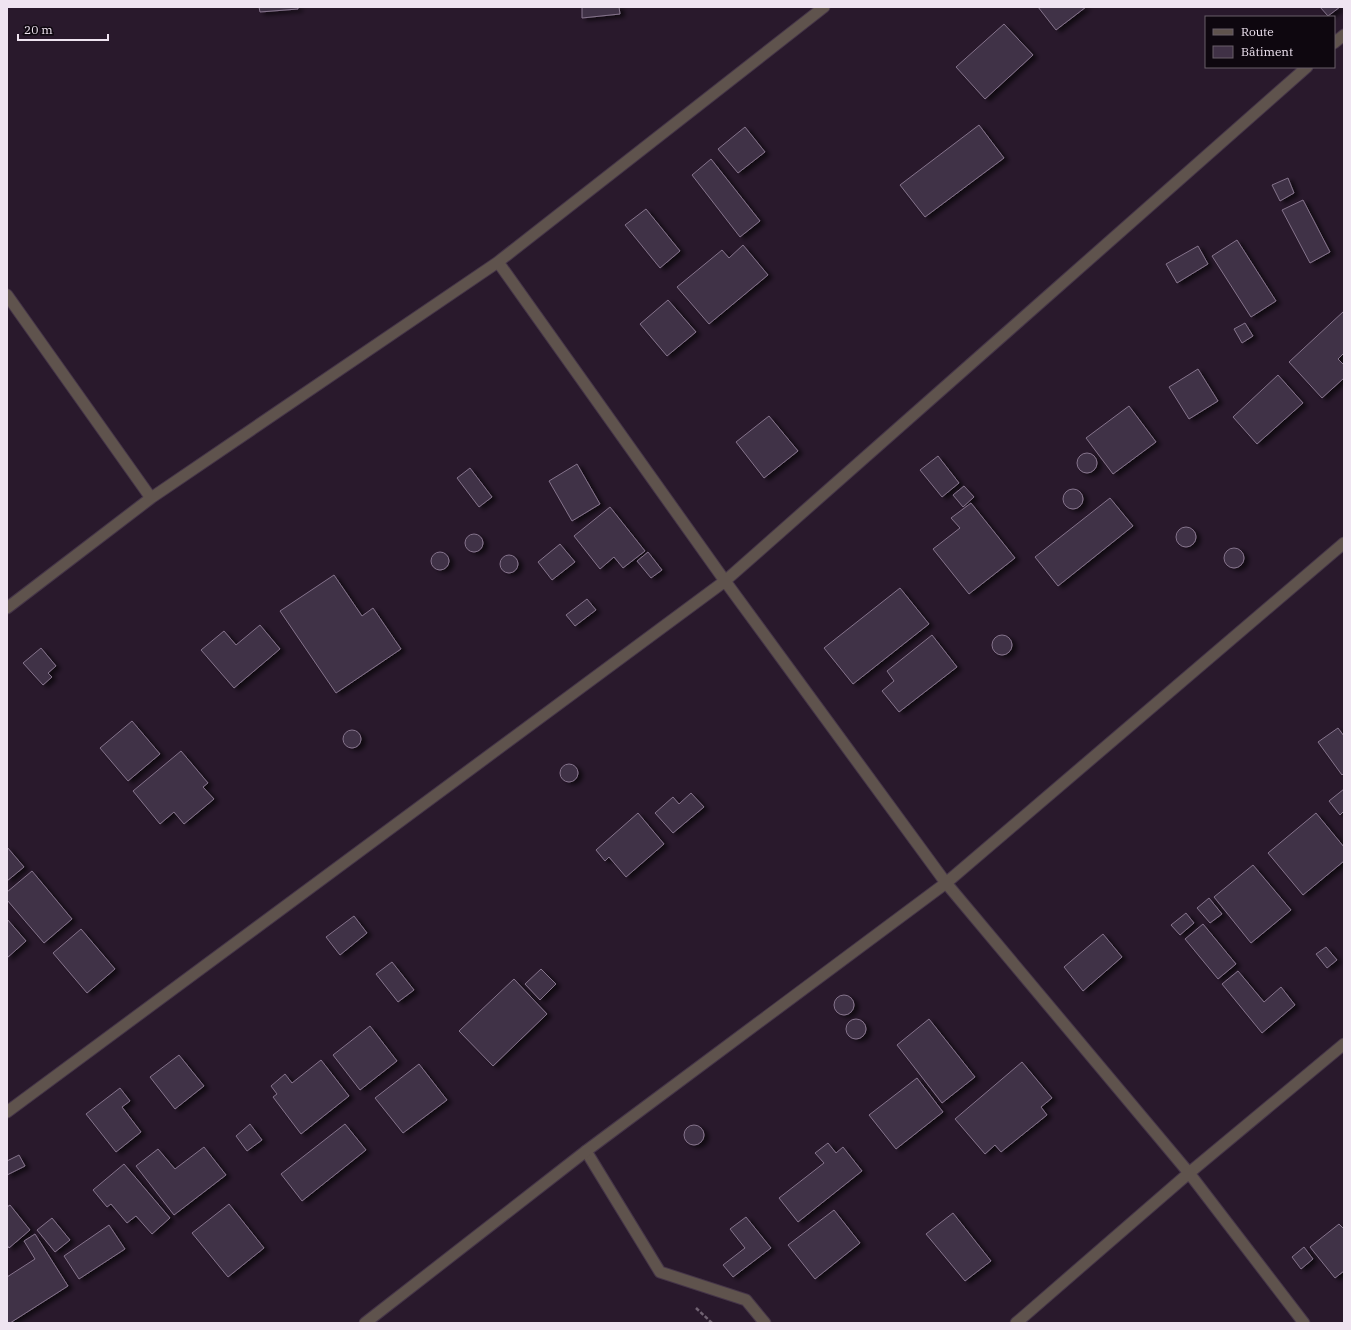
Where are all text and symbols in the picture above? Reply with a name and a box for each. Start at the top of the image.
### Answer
scale bar [18,16,108,42]
legend [1205,16,1335,68]
text: 20 m [24,22,53,37]
text: Route [1241,24,1274,39]
text: Bâtiment [1241,44,1293,59]

